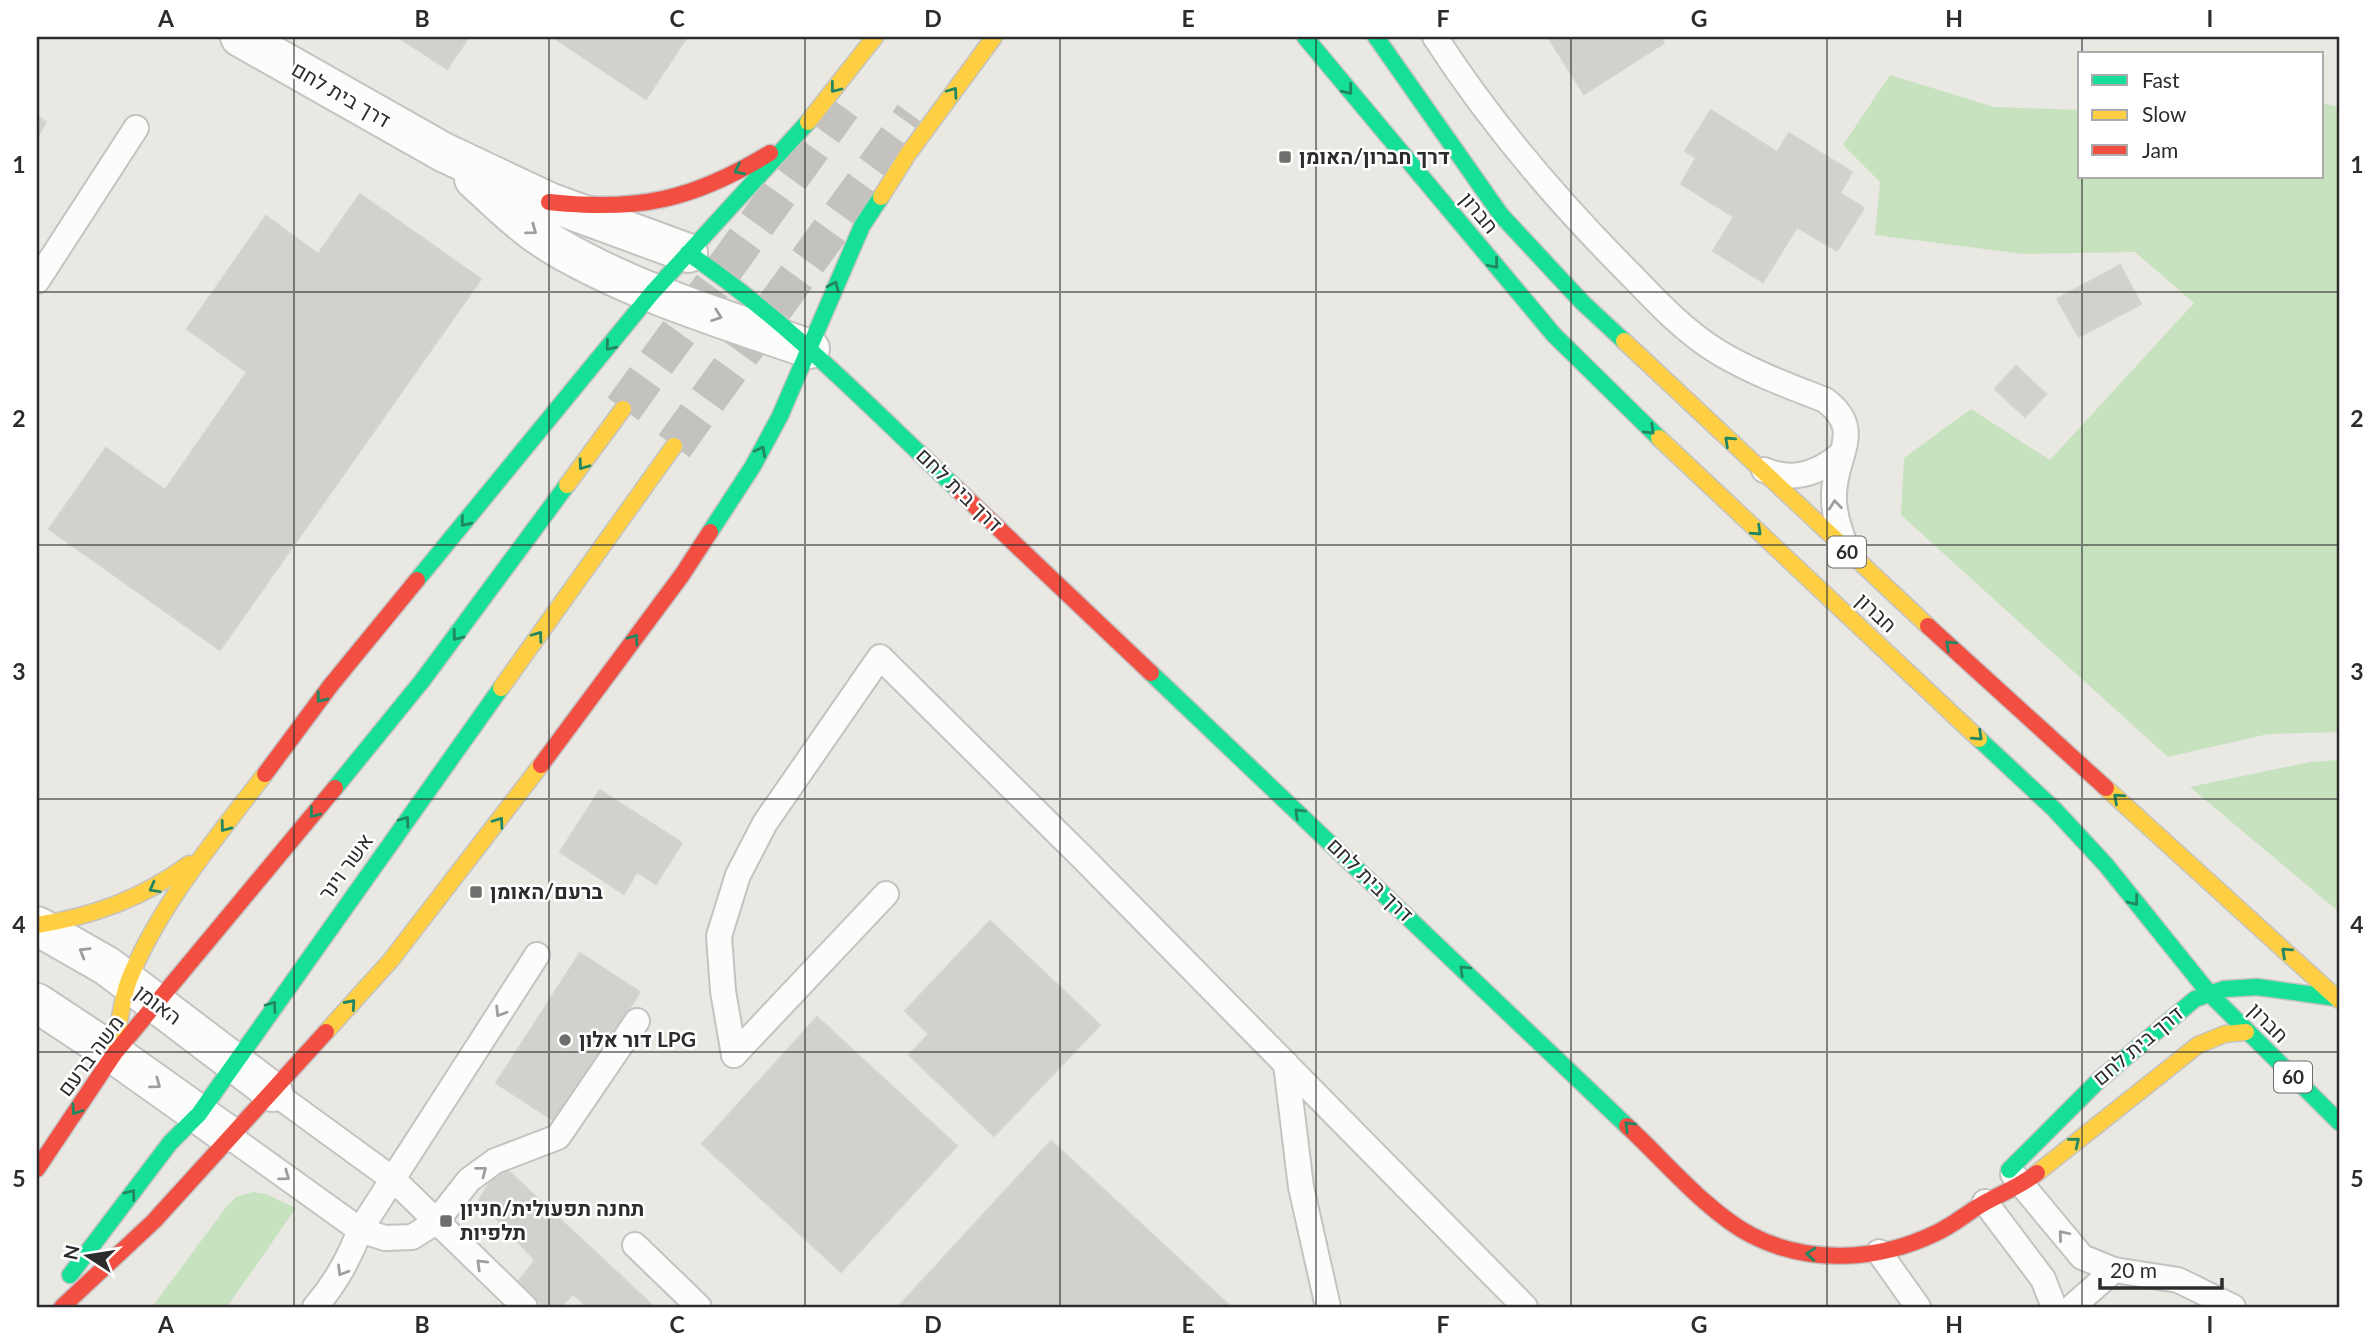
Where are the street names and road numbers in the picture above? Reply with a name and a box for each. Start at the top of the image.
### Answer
street label: דרך בית לחם [288,55,396,132]
street label: חברון [1456,186,1505,238]
street label: דרך בית לחם [912,442,1008,536]
road number: 60 [1828,537,1866,568]
street label: חברון [1852,587,1903,637]
street label: אשר וינר [312,828,377,904]
street label: דרך בית לחם [1323,832,1419,926]
street label: האומן [131,978,187,1029]
street label: חברון [2244,997,2294,1047]
street label: דרך בית לחם [2087,1000,2187,1090]
street label: משה ברעם [51,1010,128,1100]
road number: 60 [2274,1062,2312,1092]

